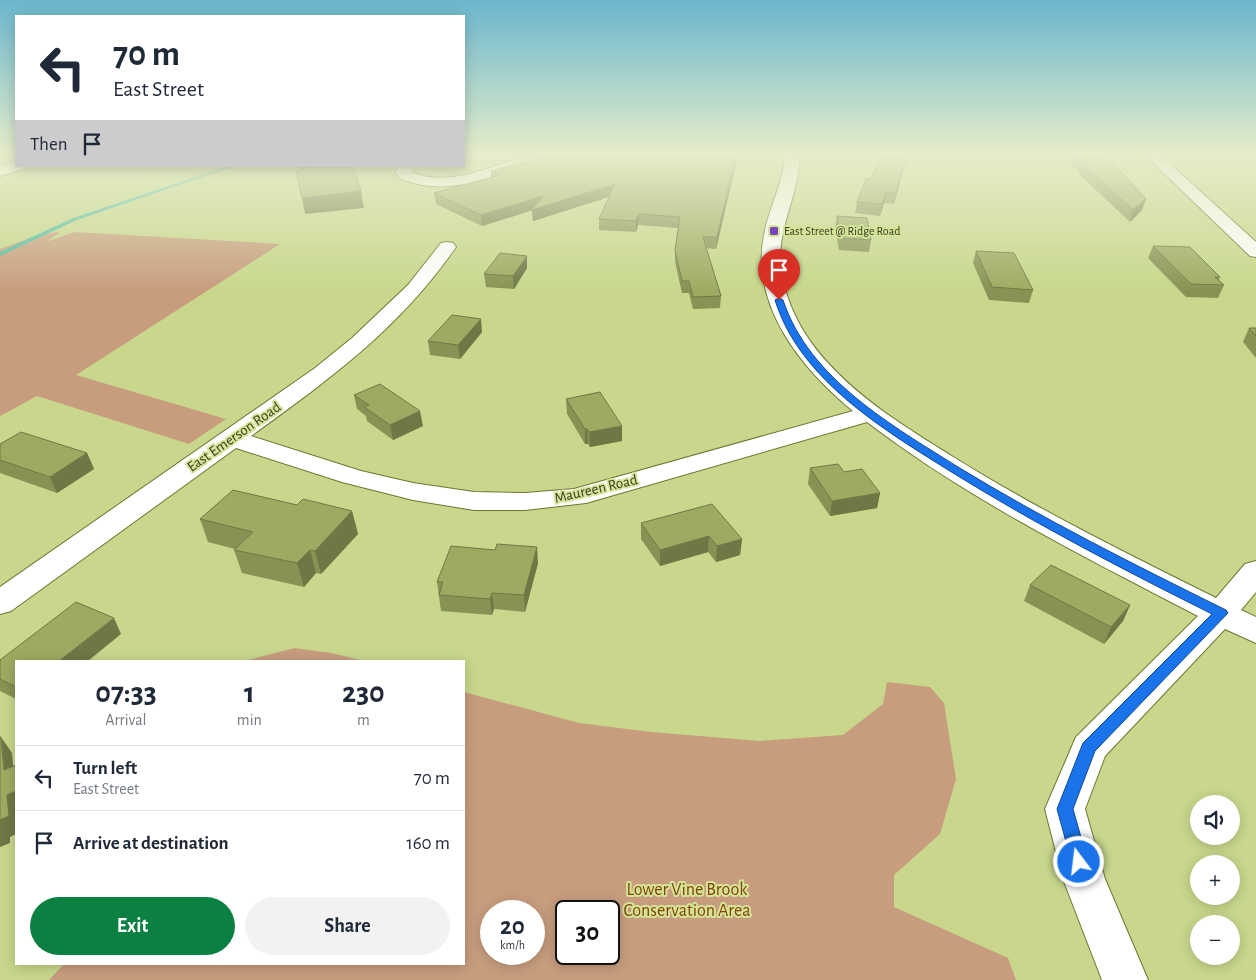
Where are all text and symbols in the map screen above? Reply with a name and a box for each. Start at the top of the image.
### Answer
icon: left [30,35,95,100]
text: 70 m [113,37,180,72]
text: East Street [113,78,204,100]
icon: arrive [78,130,106,158]
text: Then [30,135,68,154]
marker: East Street @ Ridge Road [768,225,780,237]
place label: East Street @ Ridge Road [784,225,900,237]
pin [758,249,800,300]
icon: arrive [765,256,793,284]
street label: East Emerson Road [185,399,284,475]
street label: Maureen Road [553,472,639,506]
text: 07:33 [95,678,157,708]
text: 1 [244,678,255,708]
text: 230 [342,678,385,708]
text: Arrival [105,712,146,728]
text: min [237,712,262,728]
text: m [357,712,370,728]
text: Turn left [73,759,137,778]
icon: left [30,764,58,792]
text: 70 m [414,769,450,788]
text: East Street [73,781,139,797]
map controls [1190,795,1240,965]
button: sound [1190,795,1240,845]
icon: arrive [30,829,58,857]
text: Arrive at destination [73,834,229,853]
text: 160 m [406,834,450,853]
position arrow [1052,835,1104,887]
button: + [1190,855,1240,905]
park label: Lower Vine Brook Conservation Area [623,881,751,920]
button: Exit [30,897,235,955]
button: Share [245,897,450,955]
speed limit sign: 30 [555,900,620,965]
text: 20 [500,914,525,939]
button: − [1190,915,1240,965]
text: km/h [500,939,525,951]

